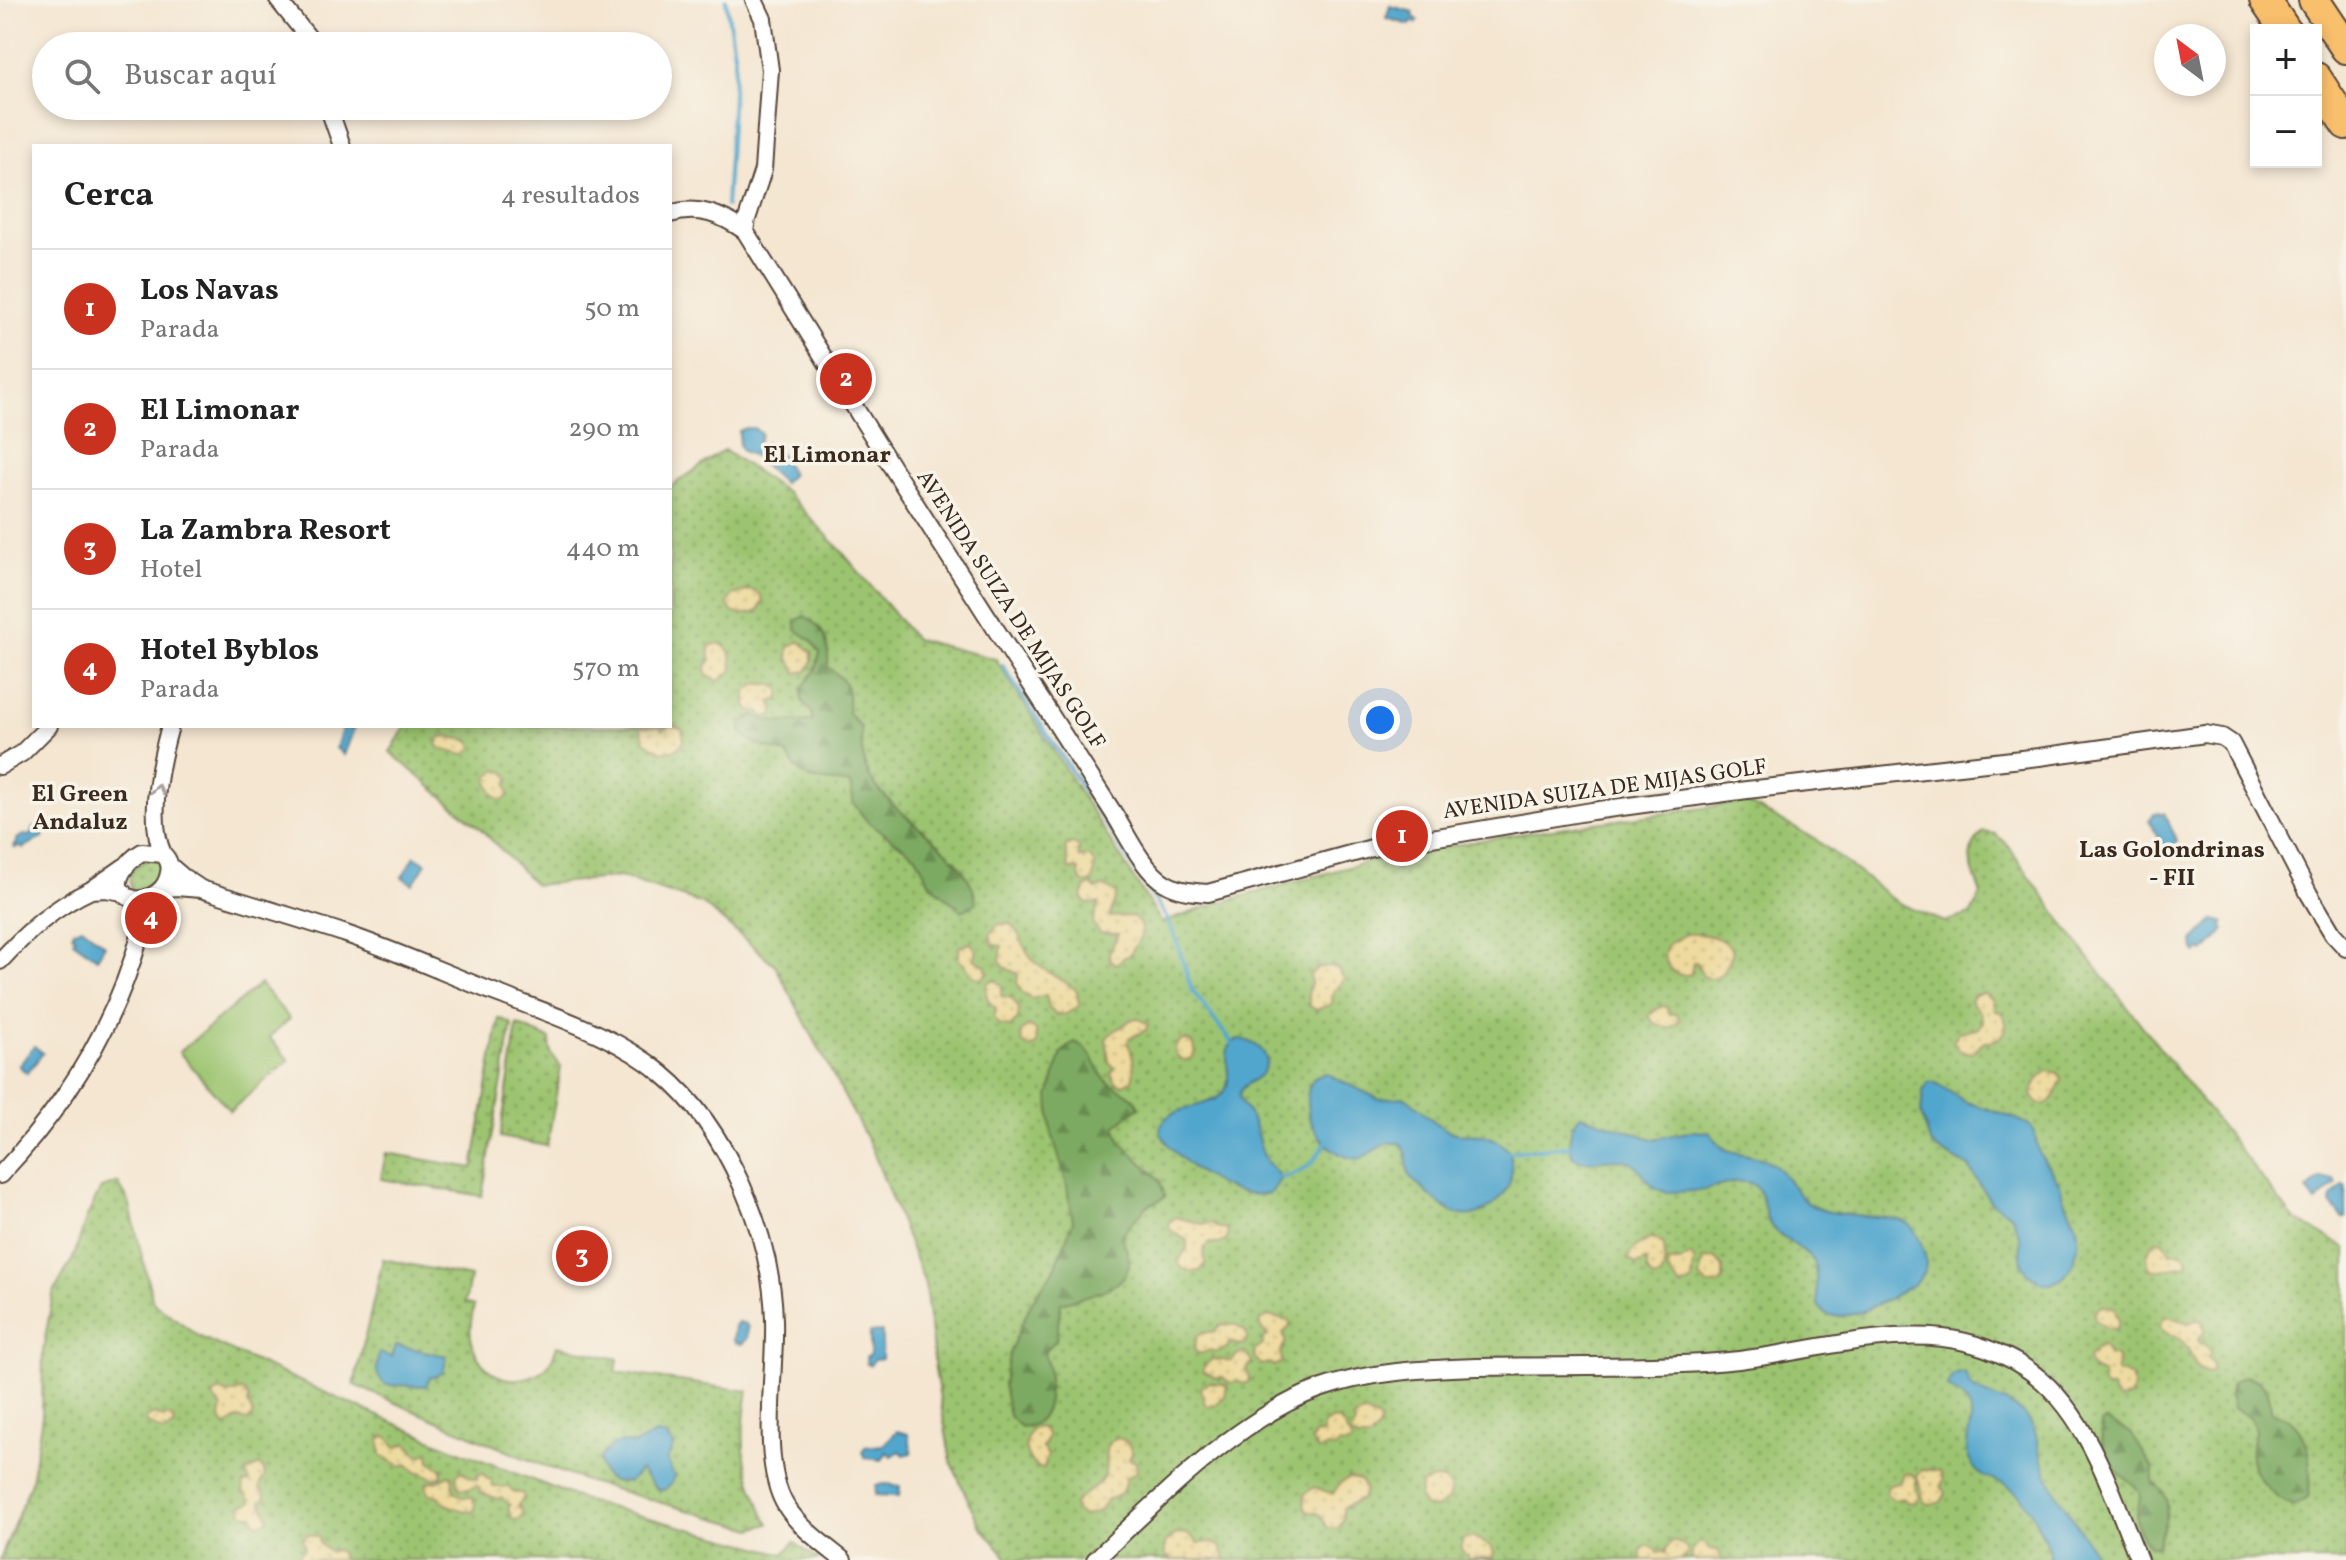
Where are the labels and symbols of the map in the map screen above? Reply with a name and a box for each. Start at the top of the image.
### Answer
north arrow [2154,24,2226,96]
pin: 2 [820,349,872,409]
district label: El Limonar [763,439,891,473]
street label: AVENIDA SUIZA DE MIJAS GOLF [908,465,1112,755]
your location [1360,700,1400,740]
street label: AVENIDA SUIZA DE MIJAS GOLF [1441,752,1769,828]
district label: El Green Andaluz [32,778,129,840]
one-way arrow [148,783,165,797]
pin: 1 [1376,806,1428,866]
district label: Las Golondrinas - FII [2079,834,2265,896]
pin: 4 [125,888,177,948]
pin: 3 [556,1226,608,1286]

